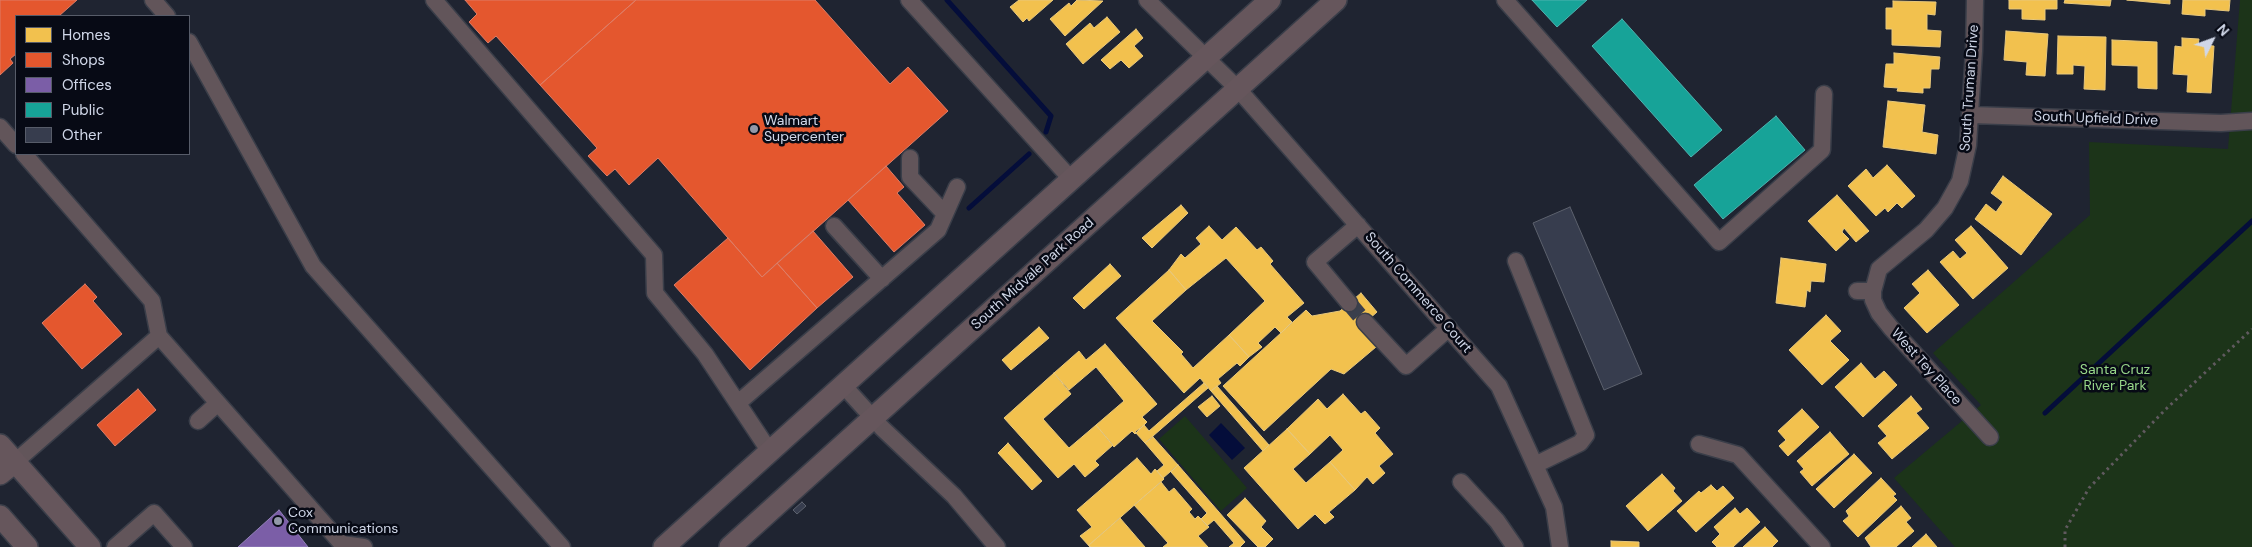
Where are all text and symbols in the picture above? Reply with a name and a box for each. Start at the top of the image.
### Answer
legend [15,15,190,155]
north arrow [2187,15,2237,65]
text: N [2213,20,2233,40]
street label: South Truman Drive [1957,24,1983,152]
text: Homes [62,25,111,45]
text: Shops [62,50,105,70]
text: Offices [62,75,112,95]
text: Public [62,100,104,120]
street label: South Upfield Drive [2034,108,2158,130]
place label: Walmart Supercenter [764,113,844,146]
marker: Walmart Supercenter [748,123,760,135]
text: Other [62,125,102,145]
street label: South Midvale Park Road [968,215,1098,333]
street label: South Commerce Court [1361,229,1475,357]
street label: West Tey Place [1887,325,1965,409]
park label: Santa Cruz River Park [2080,362,2150,394]
place label: Cox Communications [288,505,398,538]
marker: Cox Communications [272,515,284,527]

